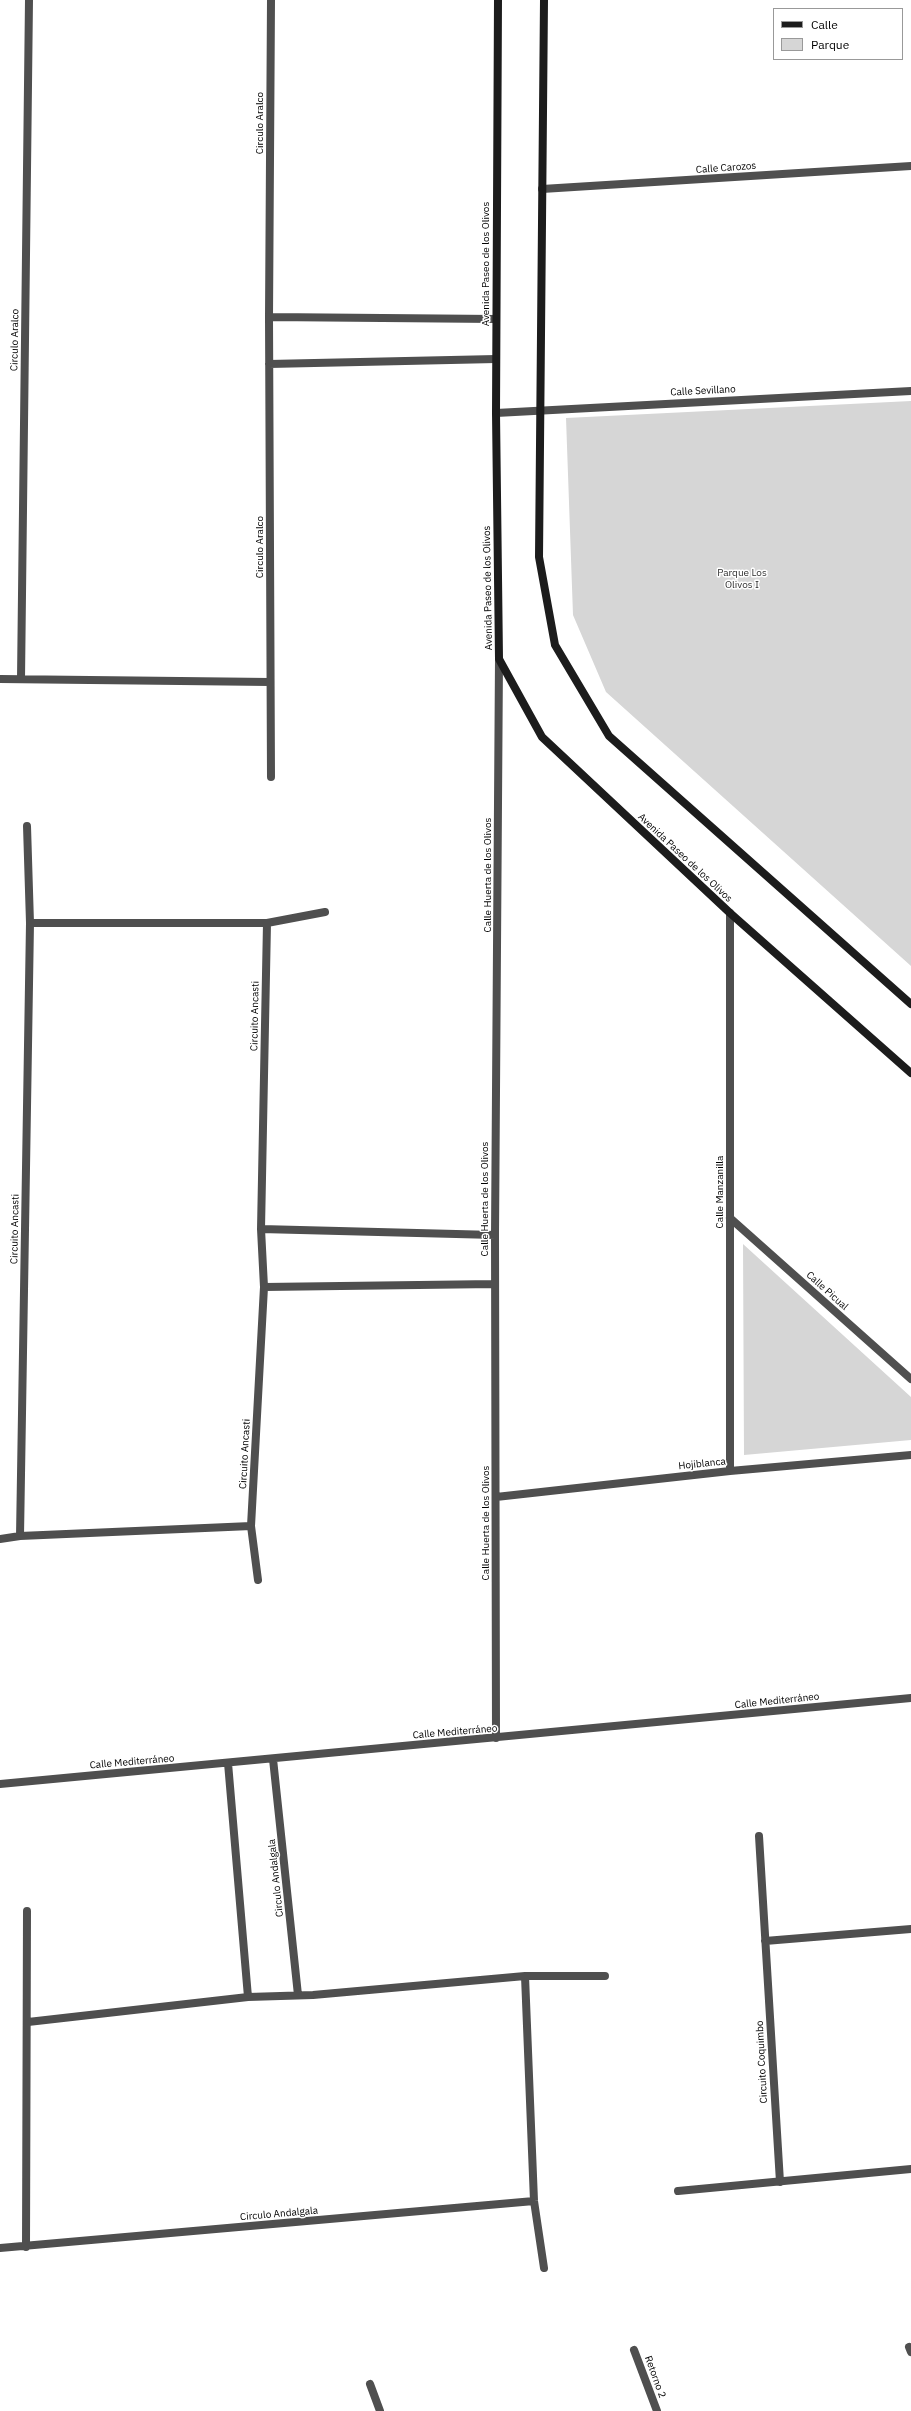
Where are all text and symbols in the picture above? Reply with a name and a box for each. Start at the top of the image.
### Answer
legend [773,8,903,60]
text: Calle [811,17,838,32]
text: Parque [811,37,849,52]
street label: Circulo Aralco [254,92,266,154]
street label: Calle Carozos [695,160,757,176]
street label: Avenida Paseo de los Olivos [480,202,492,326]
street label: Circulo Aralco [8,309,22,371]
street label: Calle Sevillano [670,383,736,399]
street label: Circulo Aralco [254,516,266,578]
street label: Avenida Paseo de los Olivos [481,526,495,650]
park label: Parque Los Olivos I [717,567,767,590]
street label: Avenida Paseo de los Olivos [635,811,735,905]
street label: Calle Huerta de los Olivos [482,818,494,932]
street label: Circuito Ancasti [248,981,262,1051]
street label: Calle Huerta de los Olivos [479,1142,491,1256]
street label: Calle Manzanilla [714,1156,726,1228]
street label: Circuito Ancasti [8,1194,22,1264]
street label: Calle Picual [804,1269,850,1313]
street label: Circuito Ancasti [237,1419,253,1489]
street label: Hojiblanca [678,1456,726,1472]
street label: Calle Huerta de los Olivos [480,1466,492,1580]
street label: Calle Mediterráneo [734,1691,820,1711]
street label: Calle Mediterráneo [412,1722,498,1742]
street label: Calle Mediterráneo [89,1752,175,1772]
street label: Circulo Andalgala [266,1838,286,1918]
street label: Circuito Coquimbo [754,2020,770,2104]
street label: Circulo Andalgala [239,2205,319,2223]
street label: Retorno 2 [642,2354,668,2400]

